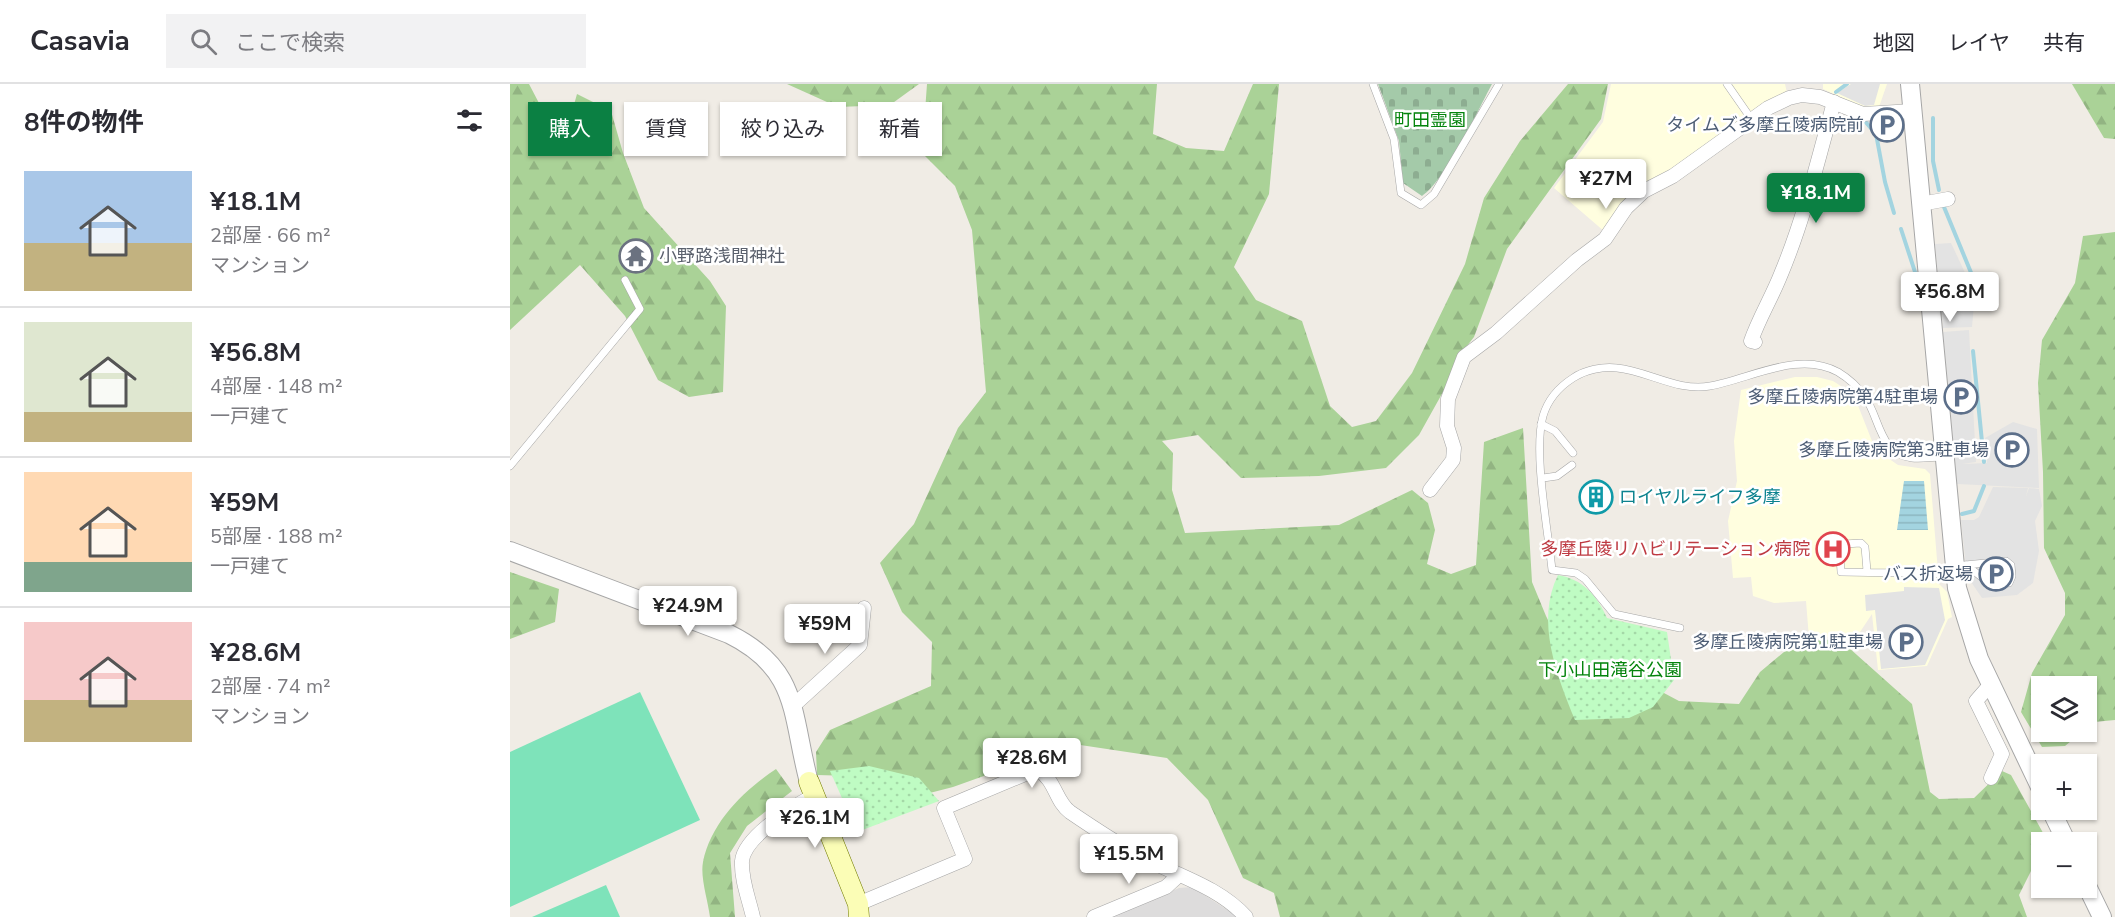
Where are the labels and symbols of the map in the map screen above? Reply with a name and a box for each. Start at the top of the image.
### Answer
parking icon: タイムズ多摩丘陵病院前 [1869,107,1905,143]
park label: 町田霊園 [1394,108,1466,132]
place label: タイムズ多摩丘陵病院前 [1666,113,1864,137]
pin: ¥27M [1570,159,1642,210]
pin: ¥18.1M [1767,173,1865,224]
temple icon: 小野路浅間神社 [618,238,654,274]
place label: 小野路浅間神社 [659,244,785,268]
pin: ¥56.8M [1901,272,1999,323]
parking icon: 多摩丘陵病院第4駐車場 [1943,379,1979,415]
place label: 多摩丘陵病院第4駐車場 [1747,385,1938,409]
parking icon: 多摩丘陵病院第3駐車場 [1994,432,2030,468]
place label: 多摩丘陵病院第3駐車場 [1798,438,1989,462]
building icon: ロイヤルライフ多摩 [1578,479,1614,515]
place label: ロイヤルライフ多摩 [1619,485,1780,509]
hospital icon: 多摩丘陵リハビリテーション病院 [1815,531,1851,567]
place label: 多摩丘陵リハビリテーション病院 [1540,537,1810,561]
parking icon: バス折返場 [1978,556,2014,592]
place label: バス折返場 [1883,562,1973,586]
pin: ¥24.9M [639,586,737,637]
pin: ¥59M [789,604,861,655]
parking icon: 多摩丘陵病院第1駐車場 [1888,624,1924,660]
place label: 多摩丘陵病院第1駐車場 [1692,630,1883,654]
park label: 下小山田滝谷公園 [1538,658,1682,682]
pin: ¥28.6M [983,738,1081,789]
pin: ¥26.1M [766,798,864,849]
pin: ¥15.5M [1080,834,1178,885]

